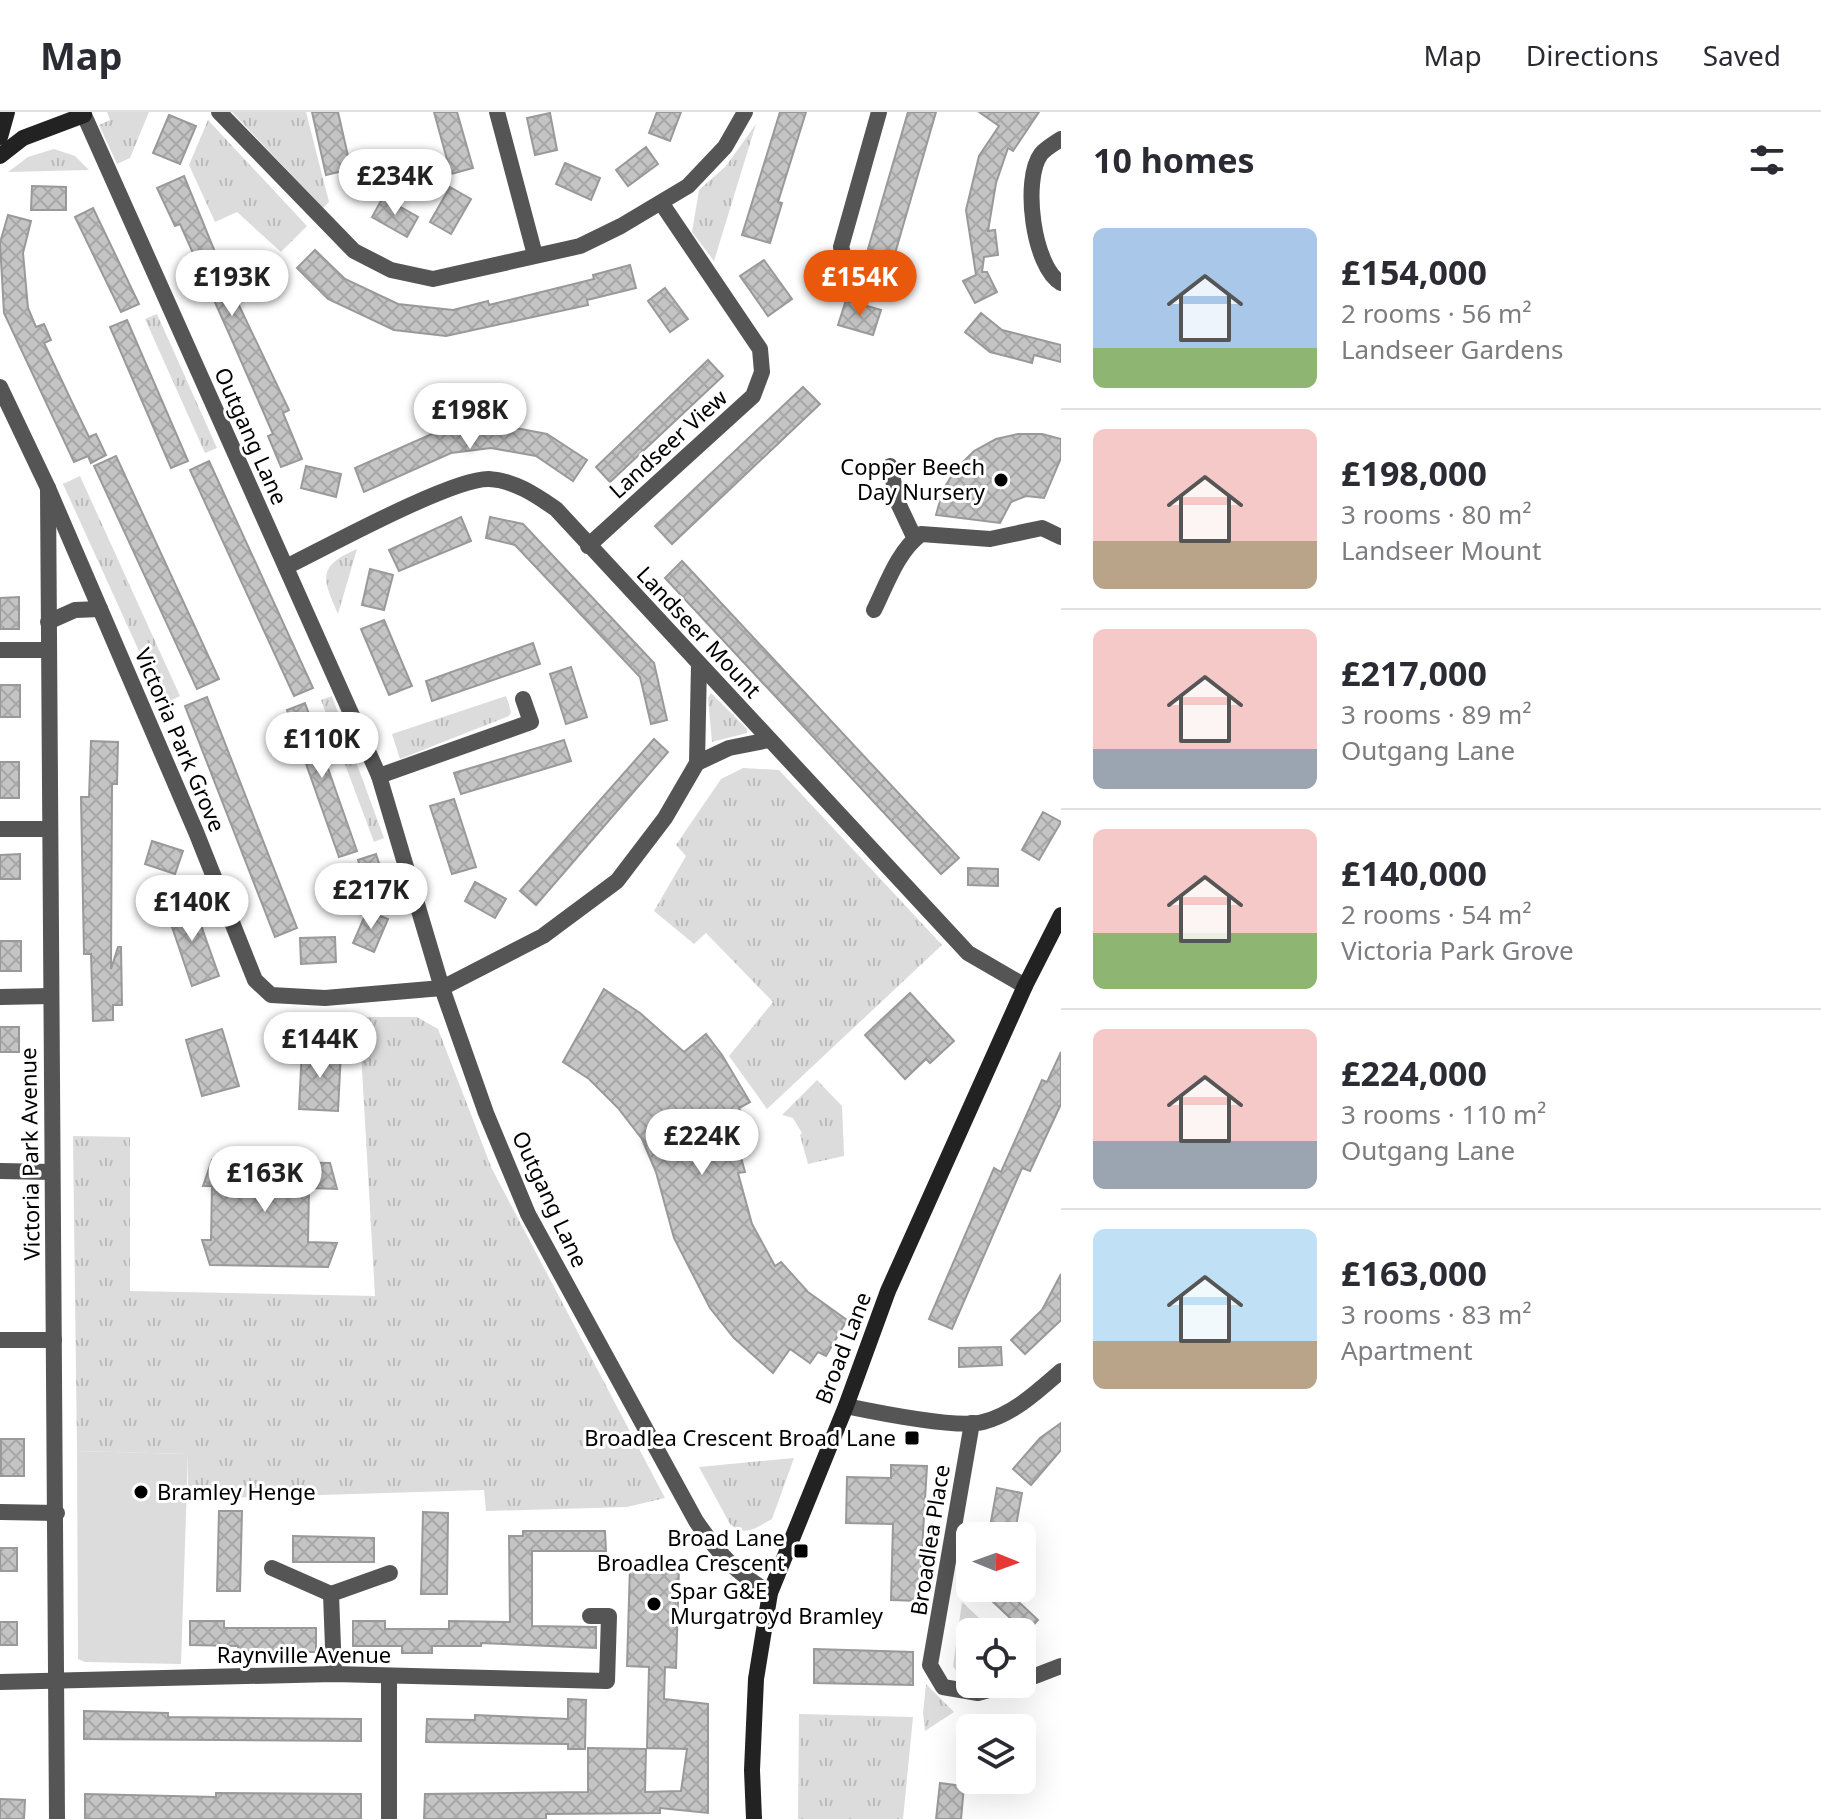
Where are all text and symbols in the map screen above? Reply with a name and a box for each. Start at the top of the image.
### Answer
text: Map [40,29,123,81]
text: Map [1423,36,1482,74]
text: Directions [1526,36,1659,74]
text: Saved [1703,36,1781,74]
text: 10 homes [1093,137,1255,183]
icon: filters [1745,138,1789,182]
pin: £234K [339,149,451,217]
text: £234K [357,157,433,193]
text: £154,000 [1341,249,1487,295]
pin: £193K [176,250,288,318]
pin: £154K [804,250,916,318]
text: £193K [194,258,270,294]
text: £154K [822,258,898,294]
icon: home [1157,260,1253,356]
text: 2 rooms · 56 m² [1341,295,1531,331]
text: Landseer Gardens [1341,331,1563,367]
street label: Outgang Lane [208,362,296,509]
street label: Landseer View [602,382,733,504]
pin: £198K [414,383,526,451]
text: £198K [432,391,508,427]
text: £198,000 [1341,450,1487,496]
place label: Copper Beech Day Nursery [840,451,986,506]
icon: home [1157,461,1253,557]
marker: Copper Beech Day Nursery [992,471,1010,489]
text: 3 rooms · 80 m² [1341,496,1531,532]
text: Landseer Mount [1341,532,1541,568]
street label: Landseer Mount [631,559,769,704]
street label: Victoria Park Grove [129,643,233,836]
text: £217,000 [1341,650,1487,696]
icon: home [1157,661,1253,757]
text: 3 rooms · 89 m² [1341,696,1531,732]
pin: £110K [266,712,378,780]
text: £110K [284,720,360,756]
text: Outgang Lane [1341,732,1515,768]
text: £140,000 [1341,850,1487,896]
icon: home [1157,861,1253,957]
pin: £217K [315,863,427,931]
text: £217K [333,871,409,907]
pin: £140K [136,875,248,943]
text: £140K [154,883,230,919]
text: 2 rooms · 54 m² [1341,896,1531,932]
text: Victoria Park Grove [1341,932,1574,968]
pin: £144K [264,1012,376,1080]
text: £144K [282,1020,358,1056]
street label: Victoria Park Avenue [12,1047,46,1261]
text: £224,000 [1341,1050,1487,1096]
icon: home [1157,1061,1253,1157]
text: 3 rooms · 110 m² [1341,1096,1546,1132]
pin: £224K [646,1109,758,1177]
text: £224K [664,1117,740,1153]
street label: Outgang Lane [506,1125,596,1272]
text: Outgang Lane [1341,1132,1515,1168]
pin: £163K [209,1146,321,1214]
text: £163K [227,1154,303,1190]
text: £163,000 [1341,1250,1487,1296]
icon: home [1157,1261,1253,1357]
street label: Broad Lane [807,1287,877,1408]
text: 3 rooms · 83 m² [1341,1296,1531,1332]
text: Apartment [1341,1332,1473,1368]
place label: Broadlea Crescent Broad Lane [584,1422,896,1452]
marker: Broadlea Crescent Broad Lane [903,1429,921,1447]
street label: Broadlea Place [902,1462,956,1618]
place label: Bramley Henge [157,1476,316,1506]
marker: Bramley Henge [132,1483,150,1501]
place label: Broad Lane Broadlea Crescent [597,1522,785,1577]
north arrow [956,1522,1036,1602]
map controls [956,1522,1036,1794]
marker: Broad Lane Broadlea Crescent [792,1542,810,1560]
place label: Spar G&E Murgatroyd Bramley [670,1575,884,1630]
marker: Spar G&E Murgatroyd Bramley [645,1595,663,1613]
button: locate [956,1618,1036,1698]
street label: Raynville Avenue [217,1639,391,1669]
button: layers [956,1714,1036,1794]

